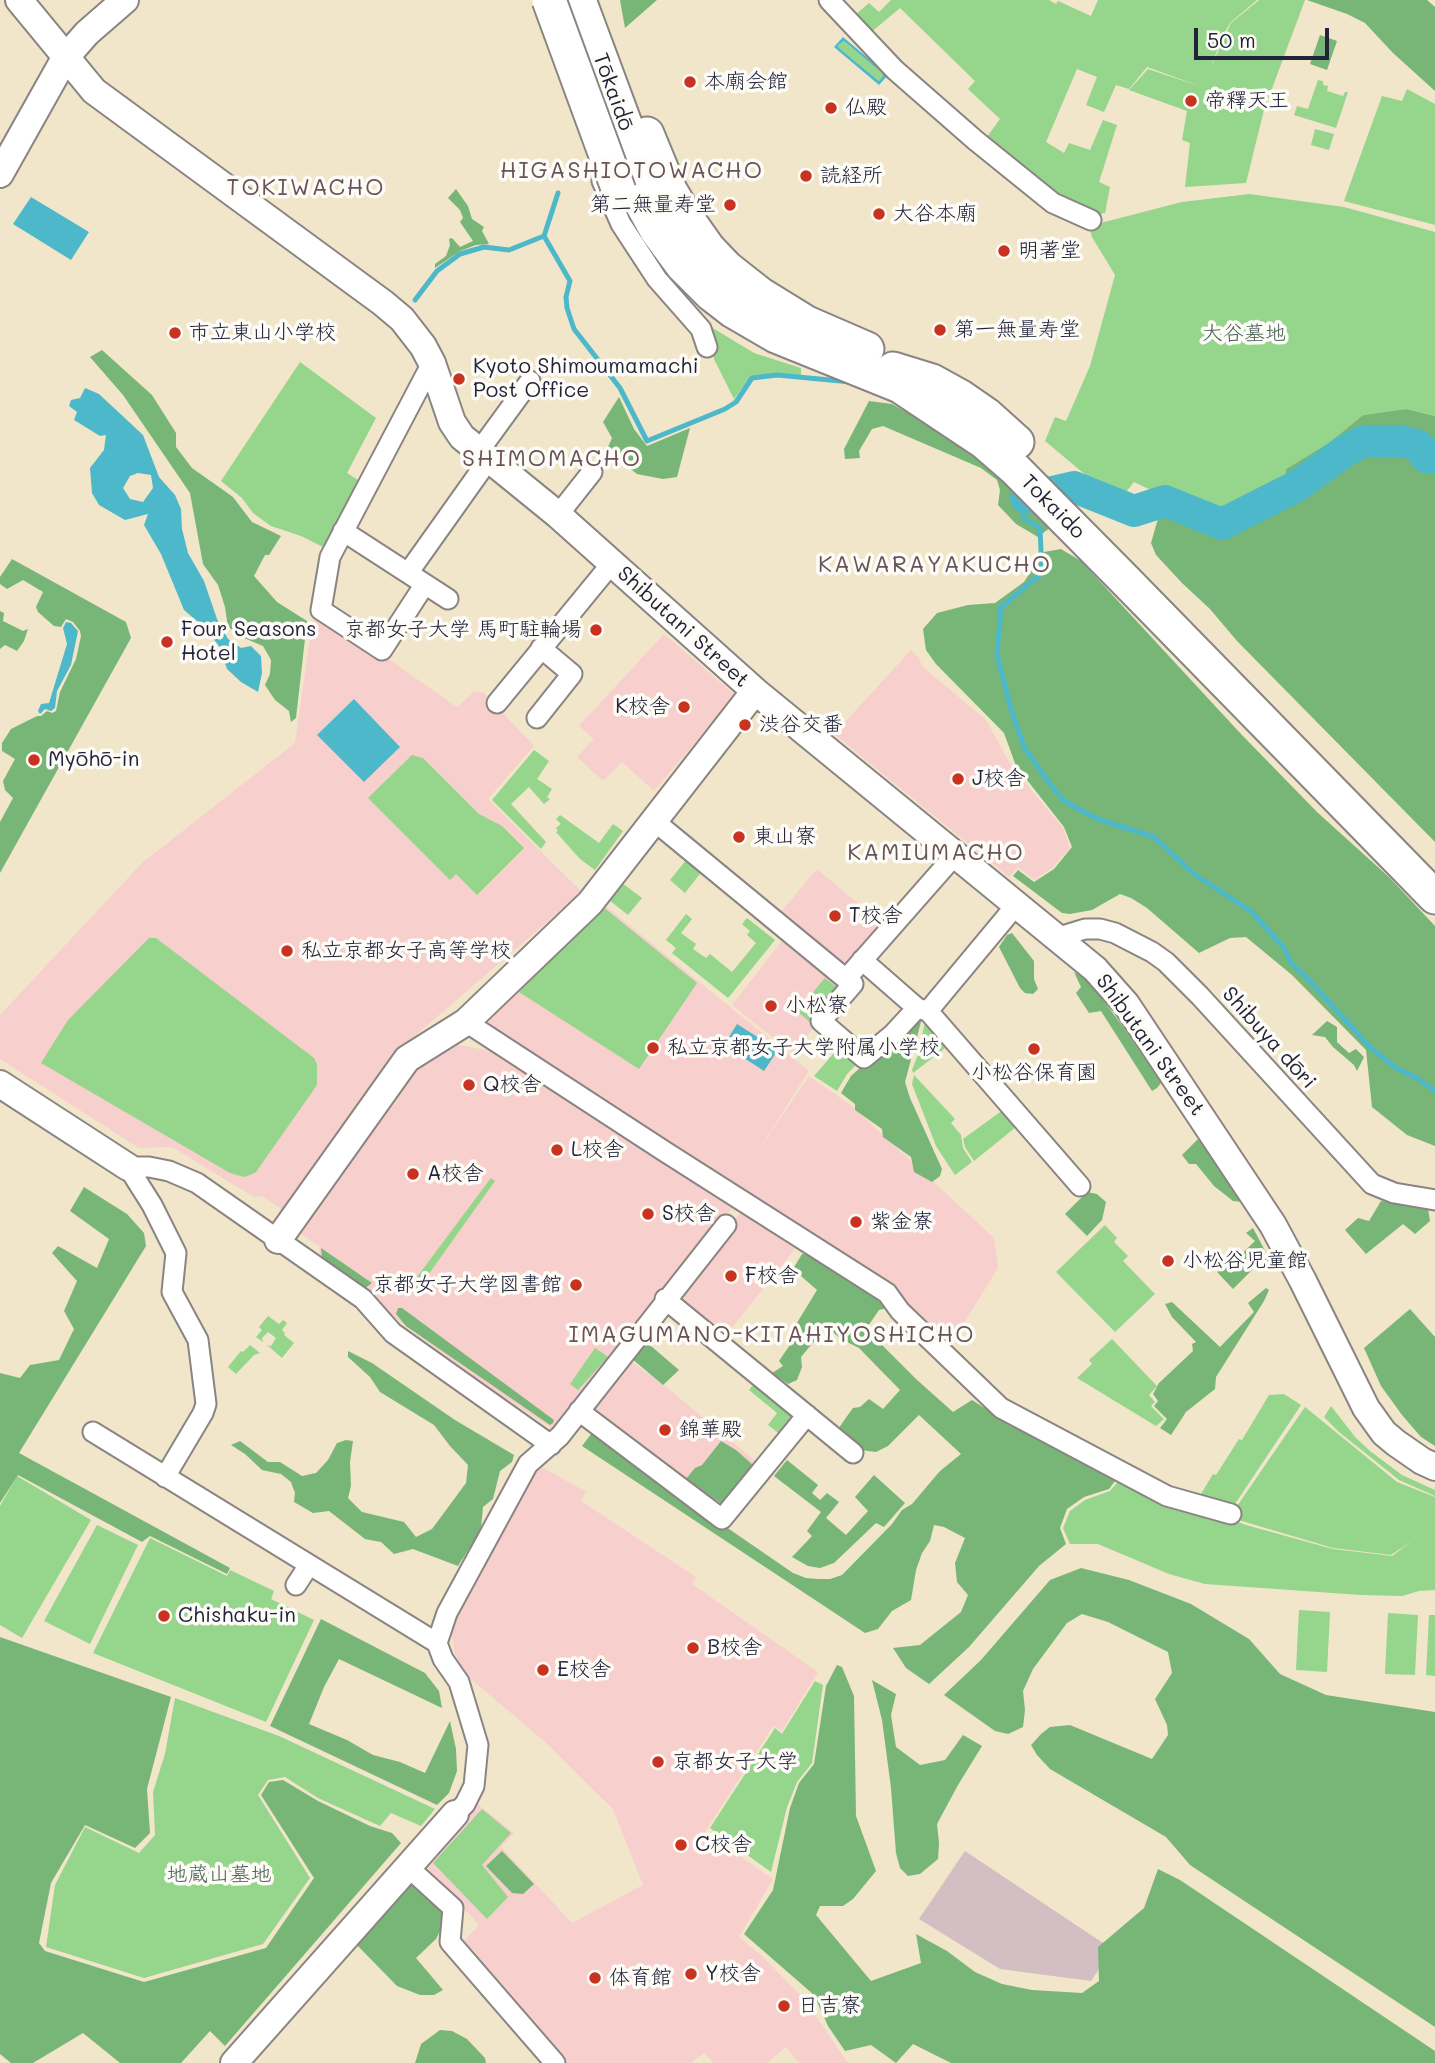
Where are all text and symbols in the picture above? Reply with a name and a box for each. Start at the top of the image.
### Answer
scale bar [1197,14,1332,58]
text: 50 m [1207,26,1256,53]
street label: Tōkaidō [587,50,639,134]
place label: 本廟会館 [704,69,788,95]
marker: 本廟会館 [682,74,698,90]
place label: 帝釋天王 [1205,88,1289,114]
marker: 帝釋天王 [1183,93,1199,109]
place label: 仏殿 [845,95,887,121]
marker: 仏殿 [823,100,839,116]
district label: HIGASHIOTOWACHO [502,157,762,185]
place label: 読経所 [820,163,883,189]
marker: 読経所 [798,168,814,184]
district label: TOKIWACHO [228,174,384,202]
place label: 第二無量寿堂 [590,192,716,218]
marker: 第二無量寿堂 [722,197,738,213]
place label: 大谷本廟 [893,201,977,227]
marker: 大谷本廟 [871,206,887,222]
place label: 明著堂 [1018,238,1081,264]
marker: 明著堂 [996,243,1012,259]
place label: 第一無量寿堂 [954,317,1080,343]
place label: 市立東山小学校 [189,320,336,346]
park label: 大谷墓地 [1202,321,1286,347]
marker: 第一無量寿堂 [932,322,948,338]
marker: 市立東山小学校 [167,325,183,341]
place label: Kyoto Shimoumamachi Post Office [473,354,699,404]
marker: Kyoto Shimoumamachi Post Office [451,371,467,387]
district label: SHIMOMACHO [463,445,641,473]
street label: Tokaido [1016,470,1090,544]
district label: KAWARAYAKUCHO [820,551,1050,579]
street label: Shibutani Street [612,561,754,693]
place label: Four Seasons Hotel [181,617,316,667]
place label: 京都女子大学 馬町駐輪場 [344,617,582,643]
marker: 京都女子大学 馬町駐輪場 [588,622,604,638]
marker: Four Seasons Hotel [159,634,175,650]
place label: K校舎 [615,694,670,720]
marker: K校舎 [676,699,692,715]
place label: 渋谷交番 [759,712,843,738]
marker: 渋谷交番 [737,717,753,733]
place label: Myōhō-in [48,747,139,773]
marker: Myōhō-in [26,752,42,768]
place label: J校舎 [972,766,1026,792]
marker: J校舎 [950,771,966,787]
place label: 東山寮 [753,824,816,850]
marker: 東山寮 [731,829,747,845]
district label: KAMIUMACHO [848,839,1024,867]
place label: T校舎 [849,903,903,929]
marker: T校舎 [827,908,843,924]
place label: 私立京都女子高等学校 [301,938,511,964]
marker: 私立京都女子高等学校 [279,943,295,959]
street label: Shibutani Street [1090,969,1210,1121]
street label: Shibuya dōri [1217,982,1321,1094]
place label: 小松寮 [785,993,848,1019]
marker: 小松寮 [763,998,779,1014]
place label: 私立京都女子大学附属小学校 [667,1035,940,1061]
marker: 私立京都女子大学附属小学校 [645,1040,661,1056]
marker: 小松谷保育園 [1026,1041,1042,1057]
place label: 小松谷保育園 [971,1060,1097,1086]
place label: Q校舎 [483,1072,541,1098]
marker: Q校舎 [461,1077,477,1093]
place label: L校舎 [571,1137,624,1163]
marker: L校舎 [549,1142,565,1158]
place label: A校舎 [427,1161,484,1187]
marker: A校舎 [405,1166,421,1182]
place label: S校舎 [662,1201,716,1227]
marker: S校舎 [640,1206,656,1222]
place label: 紫金寮 [870,1209,933,1235]
marker: 紫金寮 [848,1214,864,1230]
place label: 小松谷児童館 [1182,1248,1308,1274]
marker: 小松谷児童館 [1160,1253,1176,1269]
place label: F校舎 [745,1263,799,1289]
marker: F校舎 [723,1268,739,1284]
place label: 京都女子大学図書館 [373,1272,562,1298]
marker: 京都女子大学図書館 [568,1277,584,1293]
district label: IMAGUMANO-KITAHIYOSHICHO [572,1321,972,1349]
place label: 錦華殿 [679,1417,742,1443]
marker: 錦華殿 [657,1422,673,1438]
place label: Chishaku-in [178,1603,296,1629]
marker: Chishaku-in [156,1608,172,1624]
place label: B校舎 [707,1635,762,1661]
marker: B校舎 [685,1640,701,1656]
place label: E校舎 [557,1657,611,1683]
marker: E校舎 [535,1662,551,1678]
place label: 京都女子大学 [672,1749,798,1775]
marker: 京都女子大学 [650,1754,666,1770]
place label: C校舎 [695,1832,752,1858]
marker: C校舎 [673,1837,689,1853]
park label: 地蔵山墓地 [167,1862,271,1888]
place label: Y校舎 [705,1961,761,1987]
place label: 体育館 [609,1965,672,1991]
marker: Y校舎 [683,1966,699,1982]
marker: 体育館 [587,1970,603,1986]
place label: 日吉寮 [798,1993,861,2019]
marker: 日吉寮 [776,1998,792,2014]

